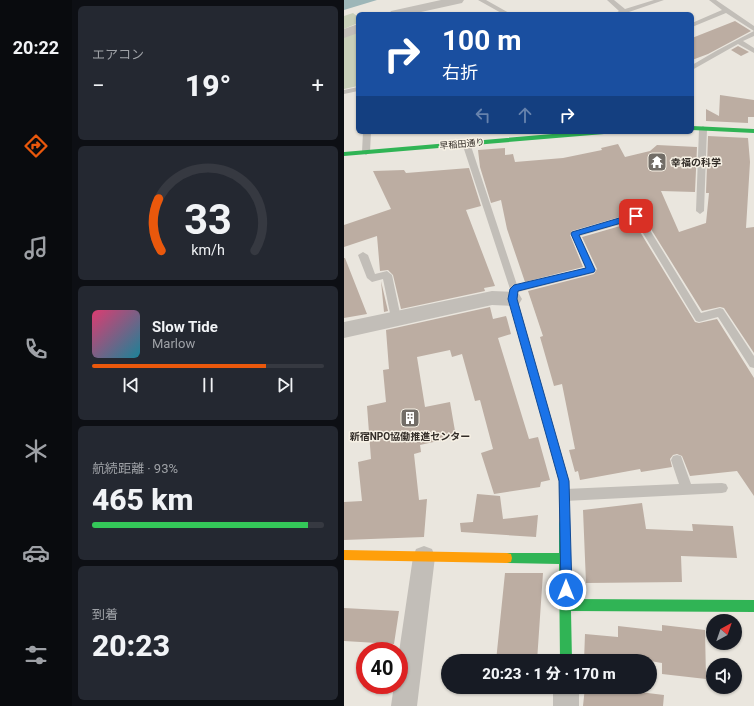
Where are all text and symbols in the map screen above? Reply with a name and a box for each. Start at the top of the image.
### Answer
text: 100 m [442,24,521,57]
icon: right [376,28,428,80]
text: 20:22 [13,37,59,58]
text: エアコン [92,47,144,62]
text: 右折 [442,62,478,83]
text: 19° [185,68,231,103]
text: − [92,73,105,98]
text: + [312,73,324,98]
icon: left [472,104,494,126]
icon: ahead [514,104,536,126]
icon: right [556,104,578,126]
icon: directions [22,132,50,160]
street label: 早稲田通り [439,137,485,151]
temple icon: 幸福の科学 [646,151,668,173]
place label: 幸福の科学 [671,157,721,168]
text: 33 [184,195,232,244]
pin [619,199,653,233]
icon: arrive [625,205,647,227]
icon: music [22,234,50,262]
text: km/h [191,242,225,258]
text: Slow Tide [152,318,218,336]
icon: phone [22,335,50,363]
text: Marlow [152,336,195,351]
icon: previous [120,374,142,396]
icon: pause [197,374,219,396]
icon: next [274,374,296,396]
building icon: 新宿NPO協働推進センター [399,407,421,429]
place label: 新宿NPO協働推進センター [350,431,470,442]
icon: climate [22,437,50,465]
text: 航続距離 · 93% [92,461,178,476]
text: 465 km [92,482,194,517]
icon: car [22,539,50,567]
position arrow [545,569,587,611]
text: 到着 [92,607,118,622]
north arrow [706,614,742,650]
map controls [706,614,742,694]
text: 20:23 [92,628,170,663]
icon: filters [22,641,50,669]
speed limit sign: 40 [356,642,408,694]
button: sound [706,658,742,694]
text: 20:23 · 1 分 · 170 m [482,665,616,683]

